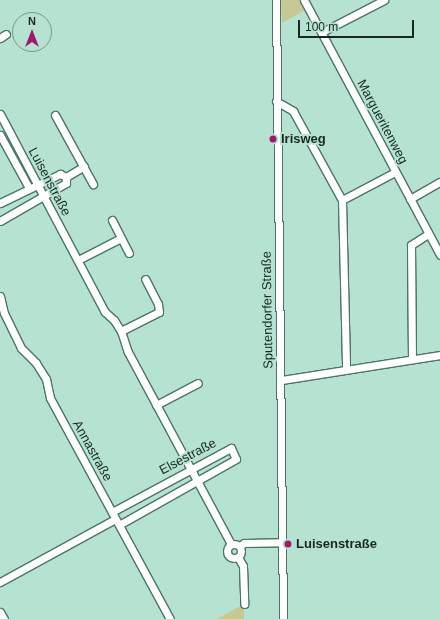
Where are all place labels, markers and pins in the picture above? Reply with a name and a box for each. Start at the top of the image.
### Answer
place label: Irisweg [281,131,326,147]
marker: Irisweg [268,134,278,144]
place label: Luisenstraße [296,536,377,552]
marker: Luisenstraße [283,539,293,549]

